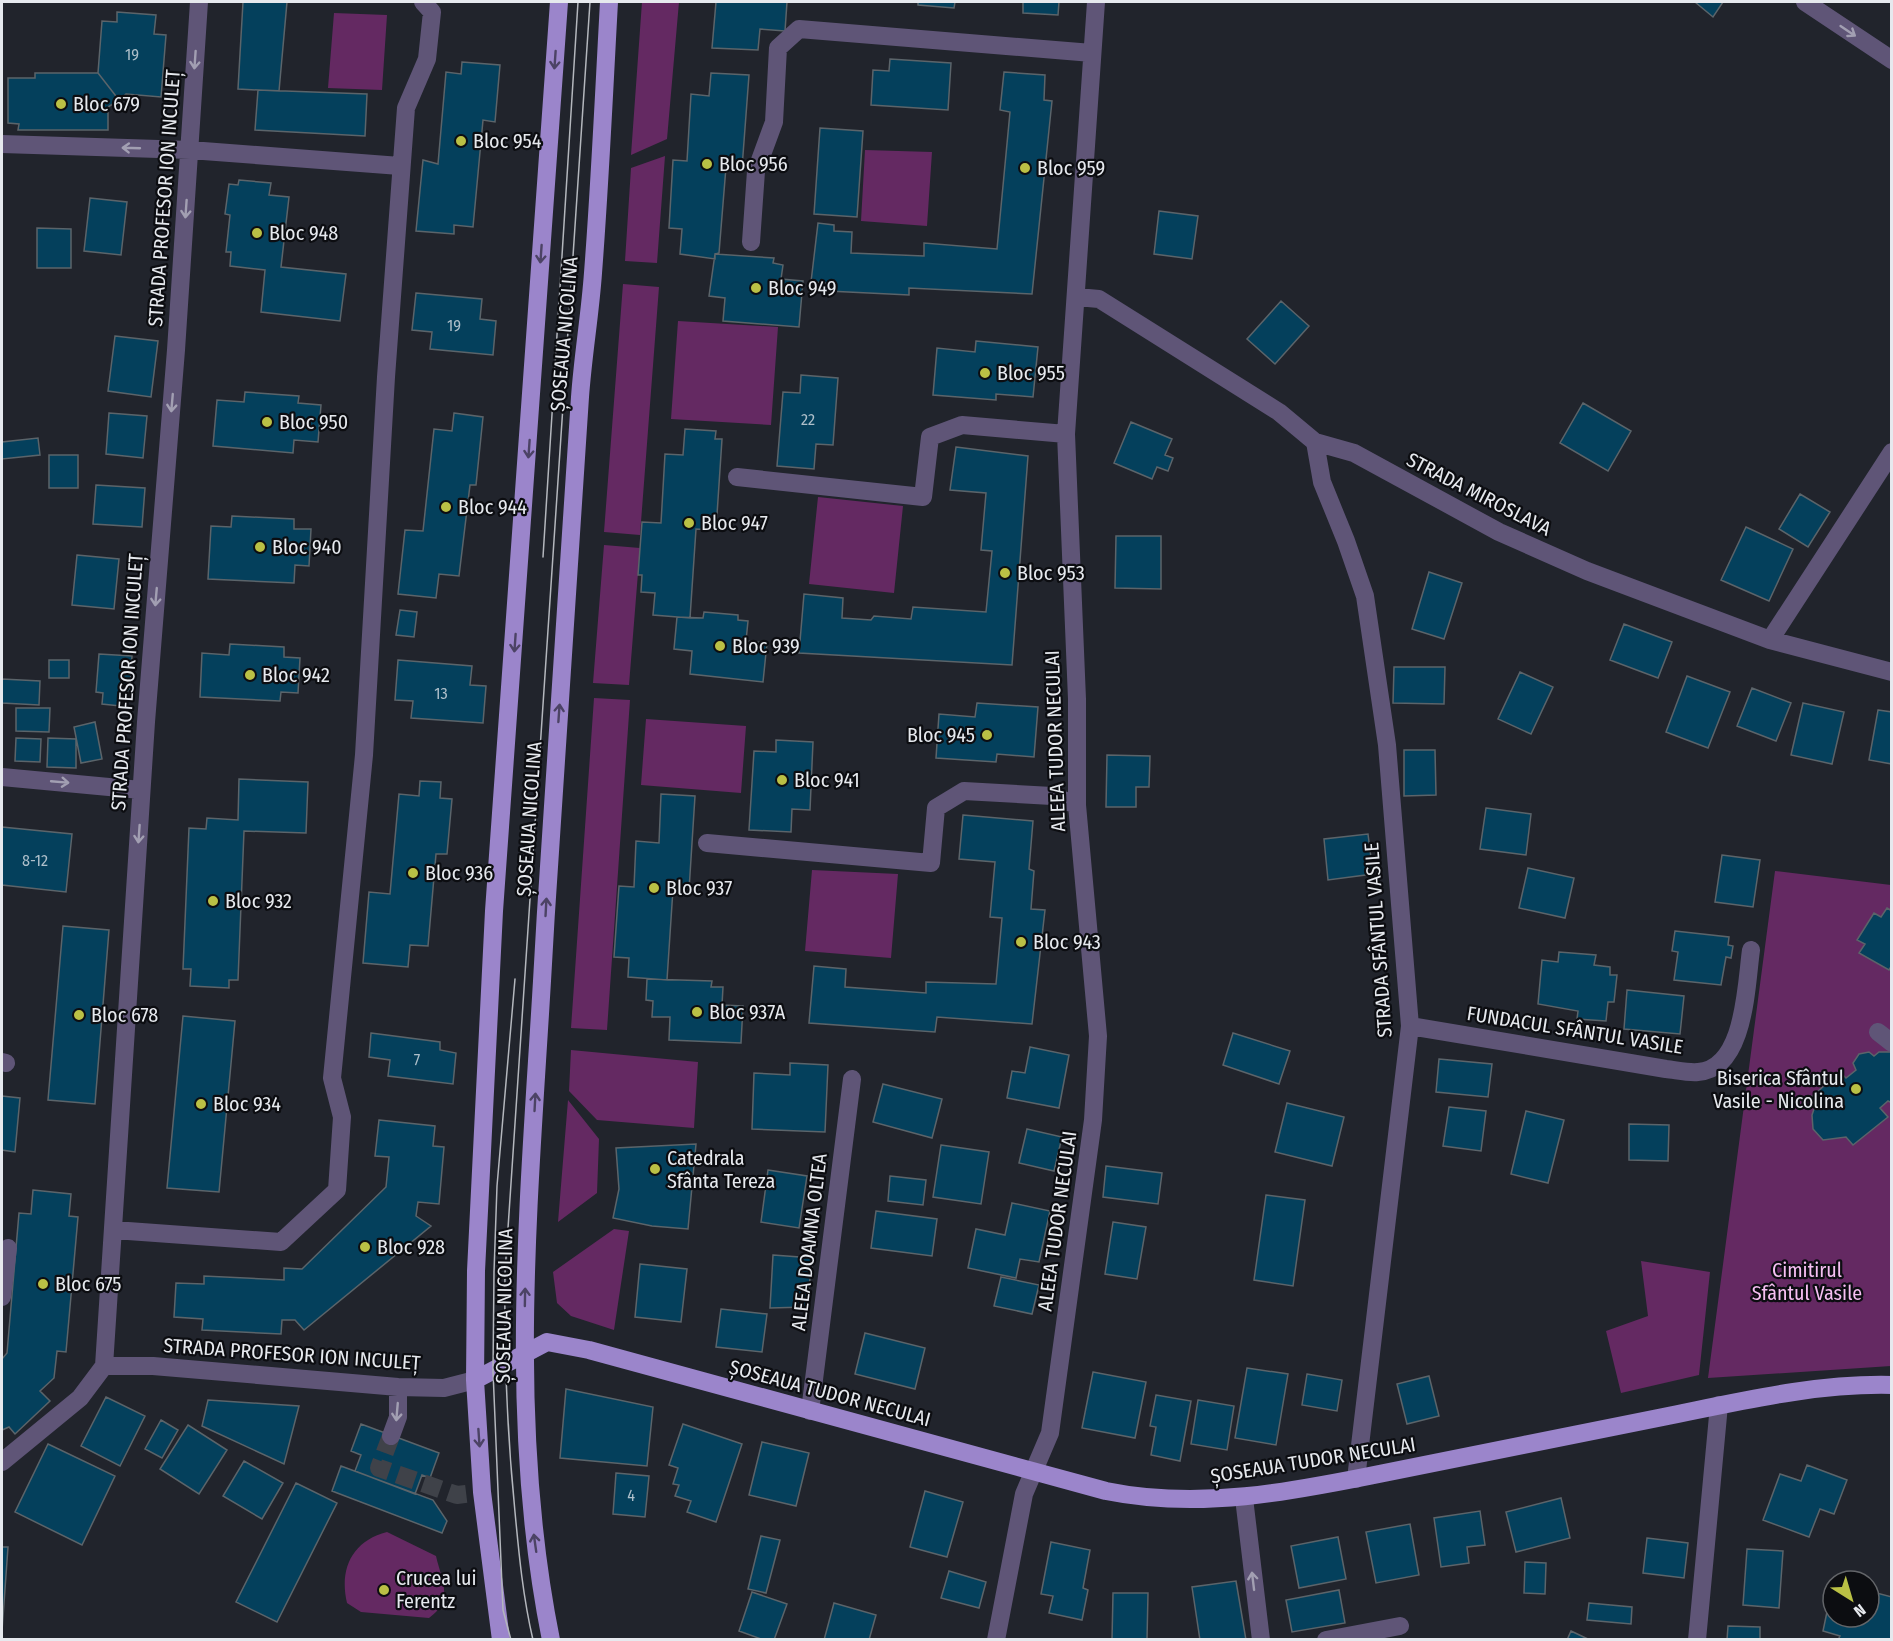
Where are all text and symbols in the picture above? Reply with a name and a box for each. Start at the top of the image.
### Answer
one-way arrow [1839,25,1856,37]
house number: 19 [125,45,139,64]
one-way arrow [190,49,201,69]
one-way arrow [549,49,560,69]
street label: STRADA PROFESOR ION INCULEȚ [143,68,186,327]
place label: Bloc 679 [73,92,140,116]
marker: Bloc 679 [54,97,68,111]
place label: Bloc 954 [473,129,542,153]
marker: Bloc 954 [454,134,468,148]
one-way arrow [122,143,142,154]
place label: Bloc 956 [719,152,788,176]
place label: Bloc 959 [1037,156,1105,180]
marker: Bloc 956 [700,157,714,171]
marker: Bloc 959 [1018,161,1032,175]
one-way arrow [180,198,191,218]
place label: Bloc 948 [269,221,338,245]
marker: Bloc 948 [250,226,264,240]
one-way arrow [535,244,546,264]
street label: ȘOSEAUA NICOLINA [545,255,584,413]
place label: Bloc 949 [768,276,837,300]
marker: Bloc 949 [749,281,763,295]
house number: 19 [447,316,461,335]
place label: Bloc 955 [997,361,1065,385]
marker: Bloc 955 [978,366,992,380]
one-way arrow [166,393,177,412]
place label: Bloc 950 [279,410,348,434]
house number: 22 [801,410,815,429]
marker: Bloc 950 [260,415,274,429]
one-way arrow [523,438,534,458]
street label: STRADA MIROSLAVA [1403,447,1556,541]
place label: Bloc 944 [458,495,527,519]
marker: Bloc 944 [439,500,453,514]
place label: Bloc 947 [701,511,768,535]
marker: Bloc 947 [682,516,696,530]
place label: Bloc 940 [272,535,342,559]
marker: Bloc 940 [253,540,267,554]
street label: STRADA PROFESOR ION INCULEȚ [106,552,149,811]
place label: Bloc 953 [1017,561,1085,585]
marker: Bloc 953 [998,566,1012,580]
one-way arrow [150,587,161,607]
one-way arrow [509,633,520,653]
place label: Bloc 939 [732,634,800,658]
marker: Bloc 939 [713,639,727,653]
street label: ALEEA TUDOR NECULAI [1040,650,1070,832]
place label: Bloc 942 [262,663,330,687]
marker: Bloc 942 [243,668,257,682]
house number: 13 [434,684,448,703]
one-way arrow [554,703,565,723]
place label: Bloc 945 [907,723,975,747]
marker: Bloc 945 [980,728,994,742]
street label: ȘOSEAUA NICOLINA [512,740,547,897]
place label: Bloc 941 [794,768,860,792]
marker: Bloc 941 [775,773,789,787]
one-way arrow [49,777,69,788]
one-way arrow [133,823,144,843]
street label: STRADA SFÂNTUL VASILE [1359,842,1397,1038]
house number: 8-12 [22,851,48,870]
place label: Bloc 936 [425,861,493,885]
marker: Bloc 936 [406,866,420,880]
place label: Bloc 937 [666,876,732,900]
marker: Bloc 937 [647,881,661,895]
place label: Bloc 932 [225,889,292,913]
marker: Bloc 932 [206,894,220,908]
one-way arrow [541,898,552,918]
place label: Bloc 943 [1033,930,1101,954]
marker: Bloc 943 [1014,935,1028,949]
place label: Bloc 937A [709,1000,786,1024]
street label: FUNDACUL SFÂNTUL VASILE [1465,1001,1685,1059]
place label: Bloc 678 [91,1003,158,1027]
marker: Bloc 937A [690,1005,704,1019]
marker: Bloc 678 [72,1008,86,1022]
house number: 7 [414,1050,421,1069]
place label: Biserica Sfântul Vasile - Nicolina [1713,1066,1844,1113]
marker: Biserica Sfântul Vasile - Nicolina [1849,1082,1863,1096]
place label: Bloc 934 [213,1092,281,1116]
one-way arrow [530,1093,541,1113]
marker: Bloc 934 [194,1097,208,1111]
street label: ALEEA TUDOR NECULAI [1032,1129,1082,1313]
place label: Catedrala Sfânta Tereza [667,1146,775,1193]
street label: ALEEA DOAMNA OLTEA [786,1152,832,1332]
marker: Catedrala Sfânta Tereza [648,1162,662,1176]
street label: ȘOSEAUA NICOLINA [491,1228,518,1384]
place label: Bloc 928 [377,1235,445,1259]
marker: Bloc 928 [358,1240,372,1254]
park label: Cimitirul Sfântul Vasile [1752,1258,1862,1305]
place label: Bloc 675 [55,1272,121,1296]
marker: Bloc 675 [36,1277,50,1291]
one-way arrow [519,1287,531,1307]
street label: STRADA PROFESOR ION INCULEȚ [163,1333,422,1376]
street label: ȘOSEAUA TUDOR NECULAI [727,1355,933,1432]
one-way arrow [391,1401,402,1421]
one-way arrow [473,1428,484,1448]
street label: ȘOSEAUA TUDOR NECULAI [1209,1432,1417,1489]
house number: 4 [627,1486,635,1505]
one-way arrow [530,1534,541,1553]
place label: Crucea lui Ferentz [396,1566,476,1613]
north arrow [1821,1569,1881,1629]
one-way arrow [1248,1572,1259,1592]
marker: Crucea lui Ferentz [377,1583,391,1597]
text: N [1850,1600,1869,1621]

